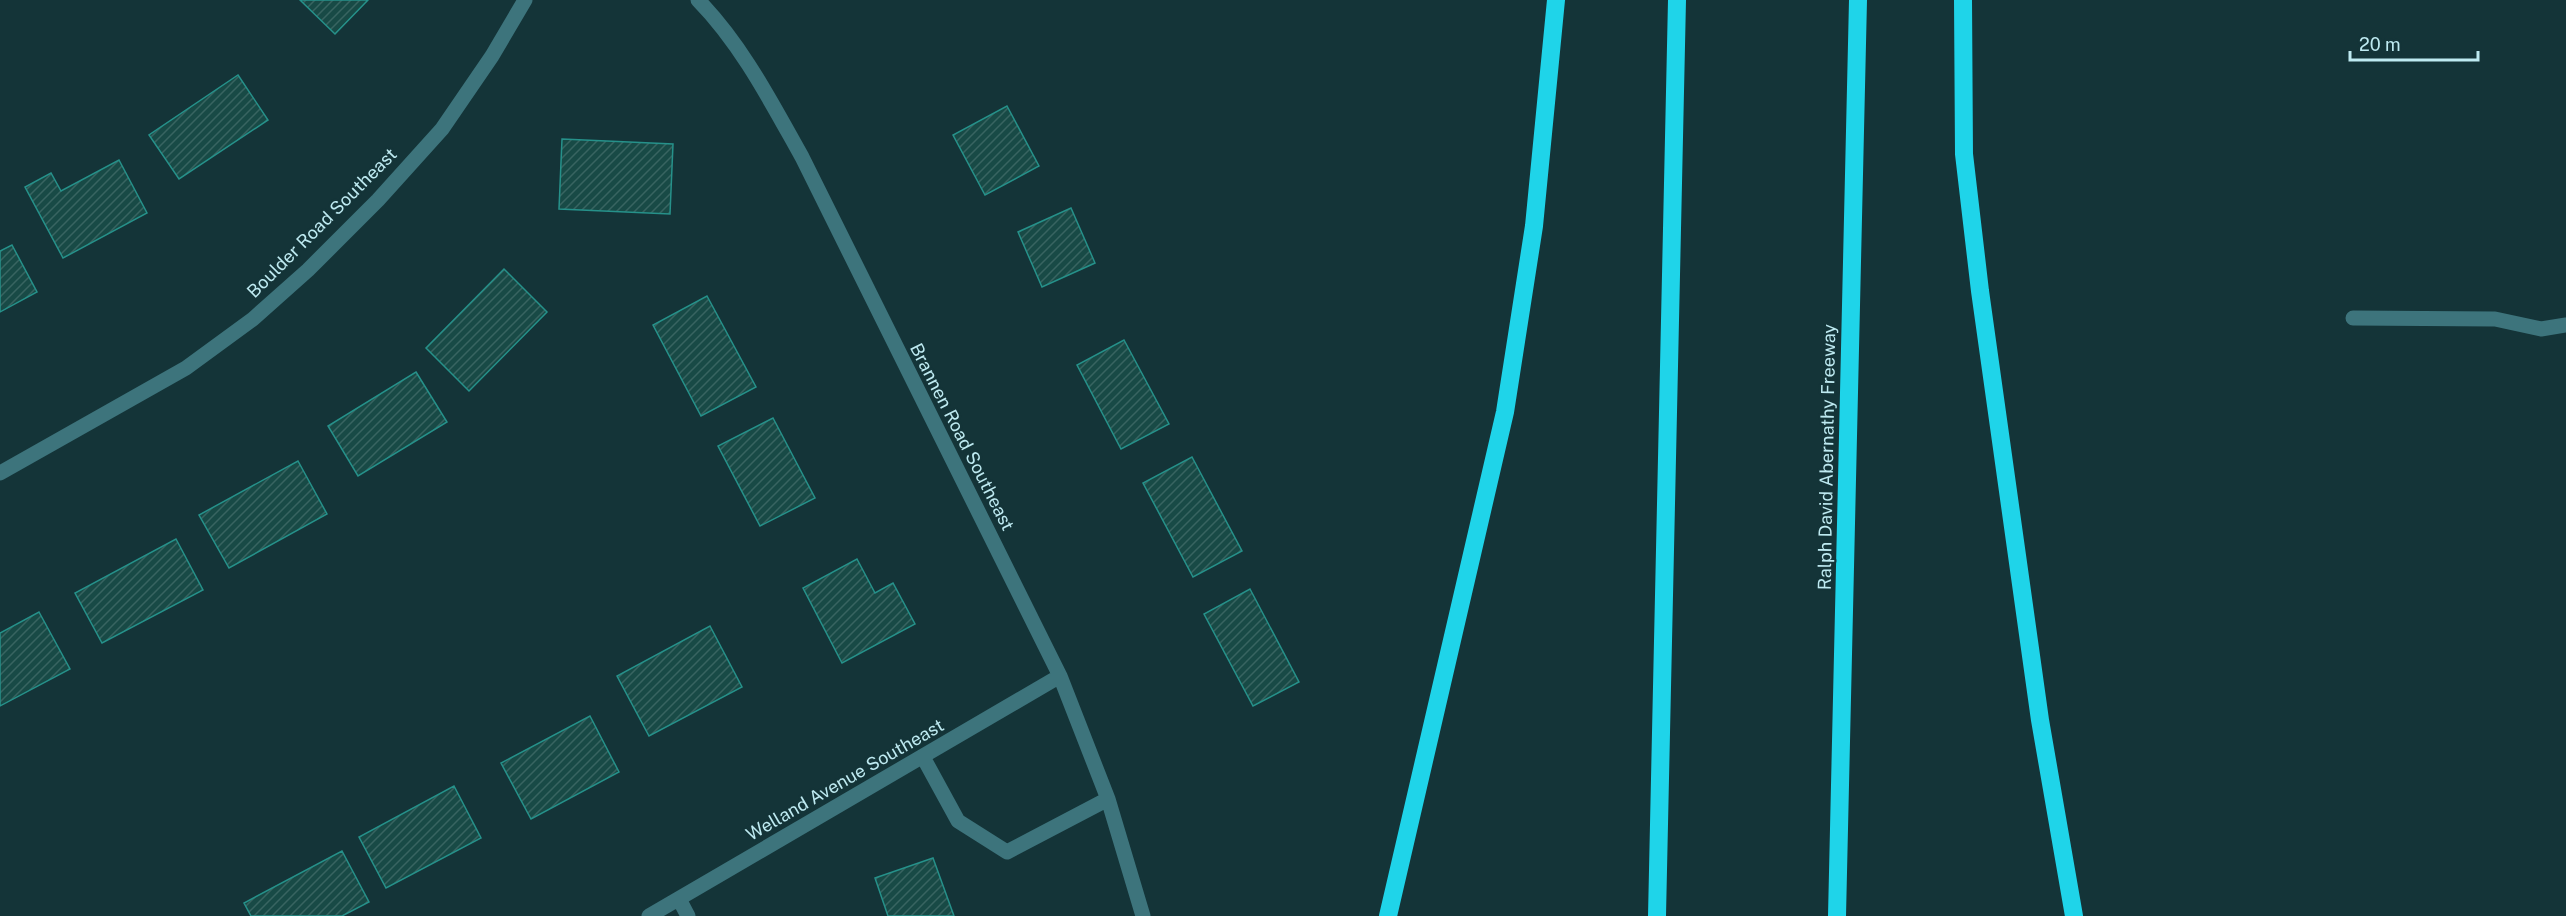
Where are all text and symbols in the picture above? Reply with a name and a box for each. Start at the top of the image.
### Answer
scale bar [2350,24,2478,62]
text: 20 m [2359,34,2401,55]
street label: Boulder Road Southeast [242,143,401,302]
street label: Ralph David Abernathy Freeway [1814,323,1839,590]
street label: Brannen Road Southeast [906,340,1019,534]
street label: Welland Avenue Southeast [742,714,947,845]

